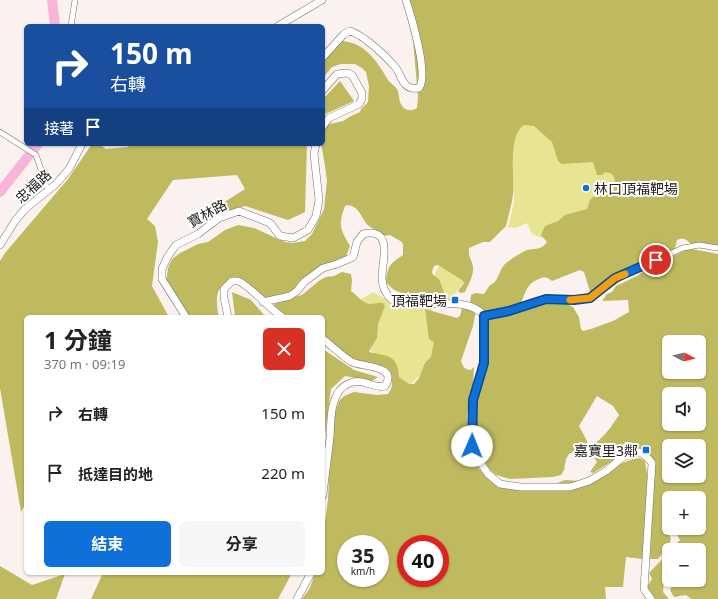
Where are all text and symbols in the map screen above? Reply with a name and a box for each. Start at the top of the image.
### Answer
text: 150 m [110,34,193,72]
icon: right [44,40,96,92]
text: 右轉 [110,72,146,96]
icon: arrive [82,116,104,138]
text: 接著 [44,118,74,138]
street label: 忠福路 [11,165,55,207]
place label: 林口頂福靶場 [594,179,678,198]
marker: 林口頂福靶場 [581,183,591,193]
street label: 寶林路 [184,195,230,231]
pin [639,243,673,277]
icon: arrive [645,249,667,271]
place label: 頂福靶場 [391,291,447,310]
marker: 頂福靶場 [450,295,460,305]
text: 1 分鐘 [44,323,112,356]
button: close [263,328,305,370]
north arrow [662,335,706,379]
map controls [662,335,706,587]
text: 370 m · 09:19 [44,355,125,373]
button: sound [662,387,706,431]
icon: right [44,402,66,424]
text: 150 m [261,403,305,423]
text: 右轉 [78,404,108,424]
position arrow [451,425,493,467]
button: layers [662,439,706,483]
place label: 嘉寶里3鄰 [574,441,638,460]
marker: 嘉寶里3鄰 [641,445,651,455]
icon: arrive [44,462,66,484]
text: 220 m [261,463,305,483]
text: 抵達目的地 [78,464,153,484]
button: + [662,491,706,535]
button: 結束 [44,521,171,567]
button: 分享 [179,521,305,567]
speed limit sign: 40 [397,535,449,587]
text: 35 [352,542,374,569]
button: − [662,543,706,587]
text: km/h [351,564,375,578]

